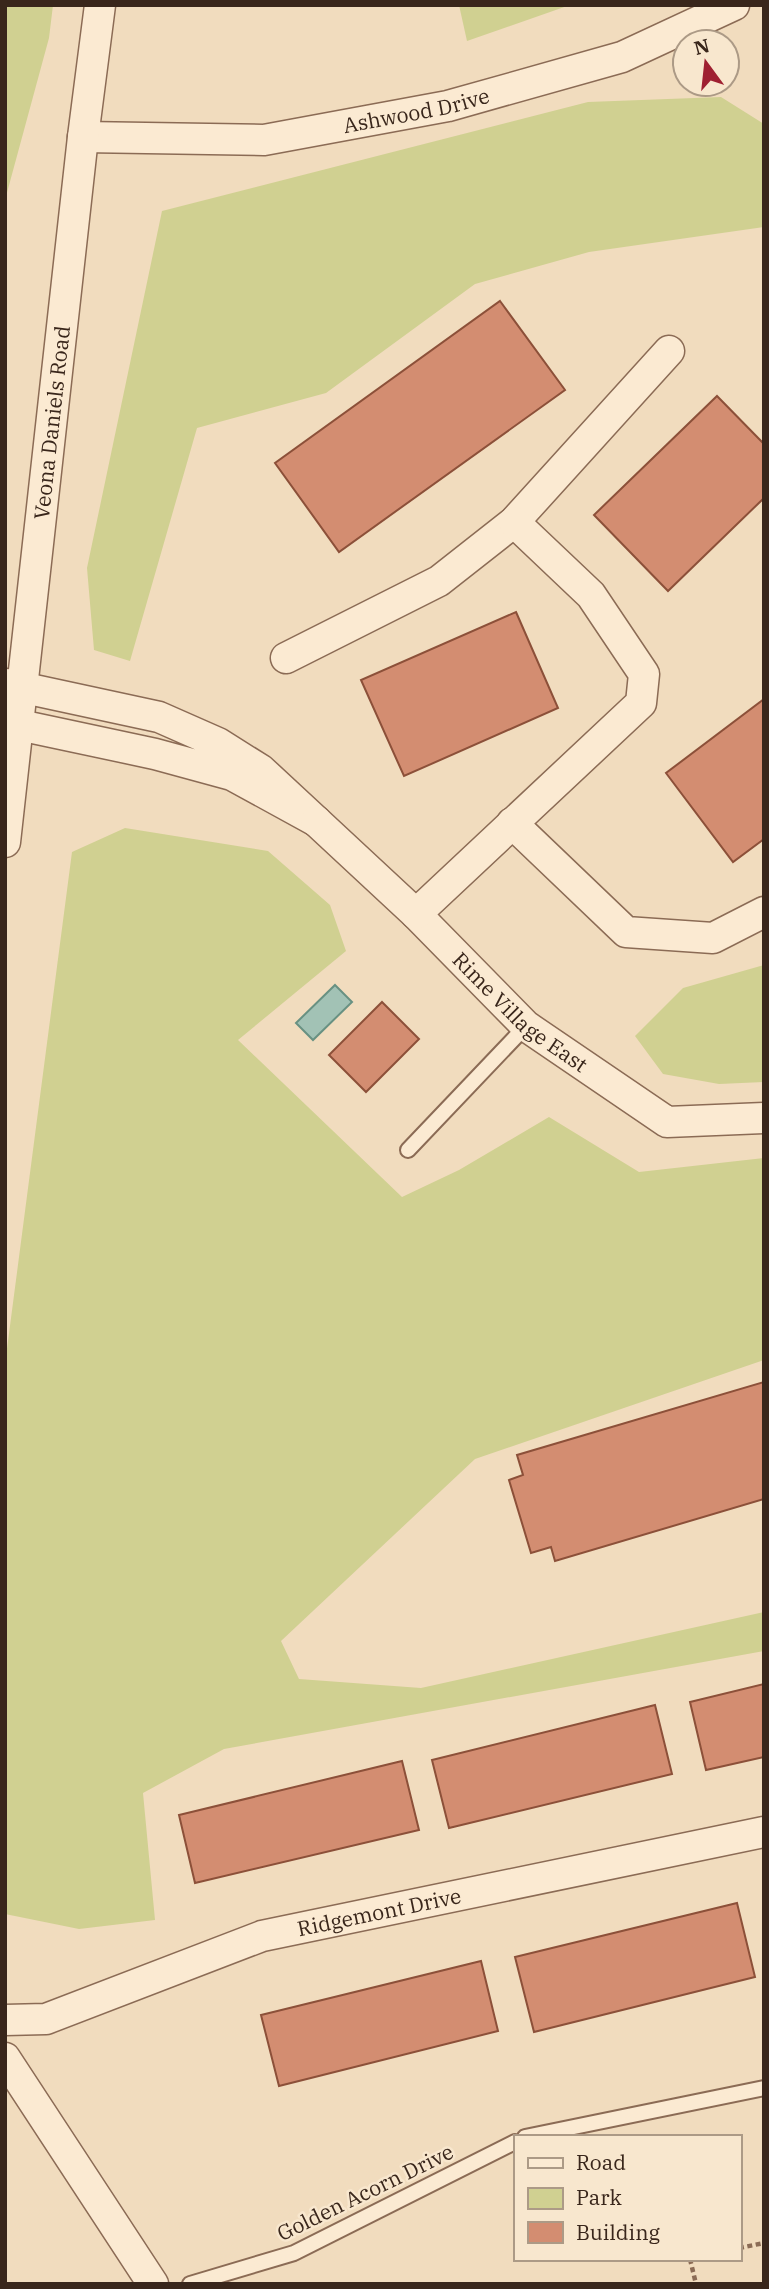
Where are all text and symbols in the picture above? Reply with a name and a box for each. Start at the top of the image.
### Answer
north arrow [671,28,741,98]
text: N [691,33,712,60]
street label: Ashwood Drive [341,81,492,139]
street label: Veona Daniels Road [27,324,76,521]
street label: Rime Village East [447,946,593,1078]
street label: Ridgemont Drive [295,1881,464,1942]
legend [514,2135,741,2261]
street label: Golden Acorn Drive [272,2137,458,2247]
text: Road [576,2148,626,2176]
text: Park [576,2183,623,2211]
text: Building [576,2218,661,2246]

